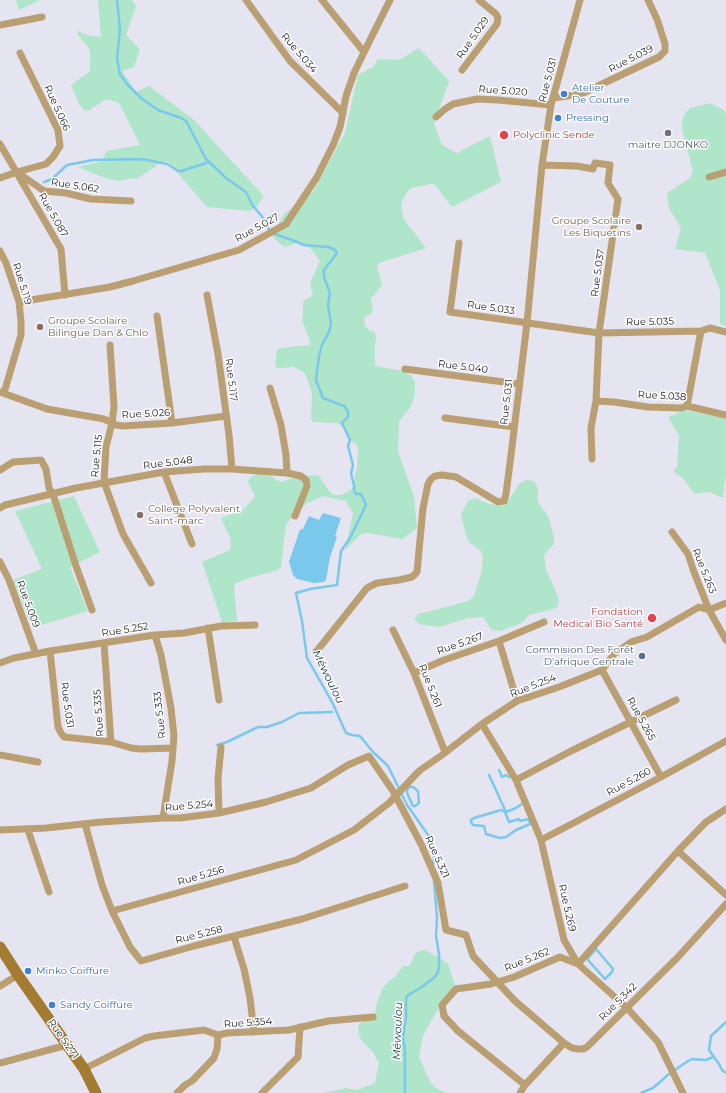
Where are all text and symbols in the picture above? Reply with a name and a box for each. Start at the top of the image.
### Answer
street label: Rue 5.029 [454,15,492,61]
street label: Rue 5.034 [278,31,320,75]
street label: Rue 5.039 [607,43,655,75]
street label: Rue 5.031 [536,56,560,104]
place label: Atelier De Couture [572,82,629,106]
street label: Rue 5.066 [42,83,72,133]
street label: Rue 5.020 [478,83,528,99]
marker: Atelier De Couture [559,89,569,99]
place label: Pressing [566,112,609,124]
marker: Pressing [553,113,563,123]
marker: maitre DJONKO [663,128,673,138]
marker: Polyclinic Sende [498,129,510,141]
place label: Polyclinic Sende [513,129,595,141]
place label: maitre DJONKO [628,139,708,151]
street label: Rue 5.062 [50,176,100,196]
street label: Rue 5.087 [36,191,70,239]
street label: Rue 5.027 [233,211,281,245]
place label: Groupe Scolaire Les Biquetins [552,215,631,238]
marker: Groupe Scolaire Les Biquetins [634,222,644,232]
street label: Rue 5.037 [589,248,607,298]
street label: Rue 5.119 [10,261,34,307]
street label: Rue 5.033 [466,299,516,317]
place label: Groupe Scolaire Bilingue Dan & Chlo [48,315,148,338]
street label: Rue 5.035 [626,316,674,328]
marker: Groupe Scolaire Bilingue Dan & Chlo [35,322,45,332]
street label: Rue 5.117 [222,358,240,402]
street label: Rue 5.040 [437,358,489,376]
street label: Rue 5.031 [498,378,516,426]
street label: Rue 5.038 [637,389,687,403]
street label: Rue 5.026 [121,407,171,421]
street label: Rue 5.115 [89,434,105,478]
street label: Rue 5.048 [142,454,194,472]
place label: College Polyvalent Saint-marc [148,503,240,526]
marker: College Polyvalent Saint-marc [135,510,145,520]
street label: Rue 5.263 [689,547,719,595]
street label: Rue 5.009 [14,579,42,629]
place label: Fondation Medical Bio Santé [553,606,643,630]
marker: Fondation Medical Bio Santé [646,612,658,624]
street label: Rue 5.252 [101,620,149,640]
street label: Rue 5.267 [435,631,485,657]
place label: Commision Des Forêt D'afrique Centrale [526,644,634,668]
water label: Méwoulou [309,648,347,706]
marker: Commision Des Forêt D'afrique Centrale [637,651,647,661]
street label: Rue 5.261 [416,662,444,710]
street label: Rue 5.254 [508,672,558,700]
street label: Rue 5.031 [58,681,76,729]
street label: Rue 5.335 [91,689,107,737]
street label: Rue 5.333 [152,691,168,739]
street label: Rue 5.265 [624,695,658,743]
street label: Rue 5.260 [605,765,653,799]
street label: Rue 5.254 [164,798,214,814]
street label: Rue 5.321 [422,834,452,880]
street label: Rue 5.256 [176,864,226,888]
street label: Rue 5.269 [556,883,578,933]
street label: Rue 5.258 [174,923,224,947]
street label: Rue 5.262 [503,945,551,975]
place label: Minko Coiffure [36,965,109,977]
marker: Minko Coiffure [23,966,33,976]
street label: Rue 5.342 [597,981,639,1023]
place label: Sandy Coiffure [60,999,133,1011]
marker: Sandy Coiffure [47,1000,57,1010]
water label: Méwoulou [390,1002,406,1060]
street label: Rue 5.354 [223,1015,273,1031]
street label: Rue 5.271 [45,1017,81,1061]

